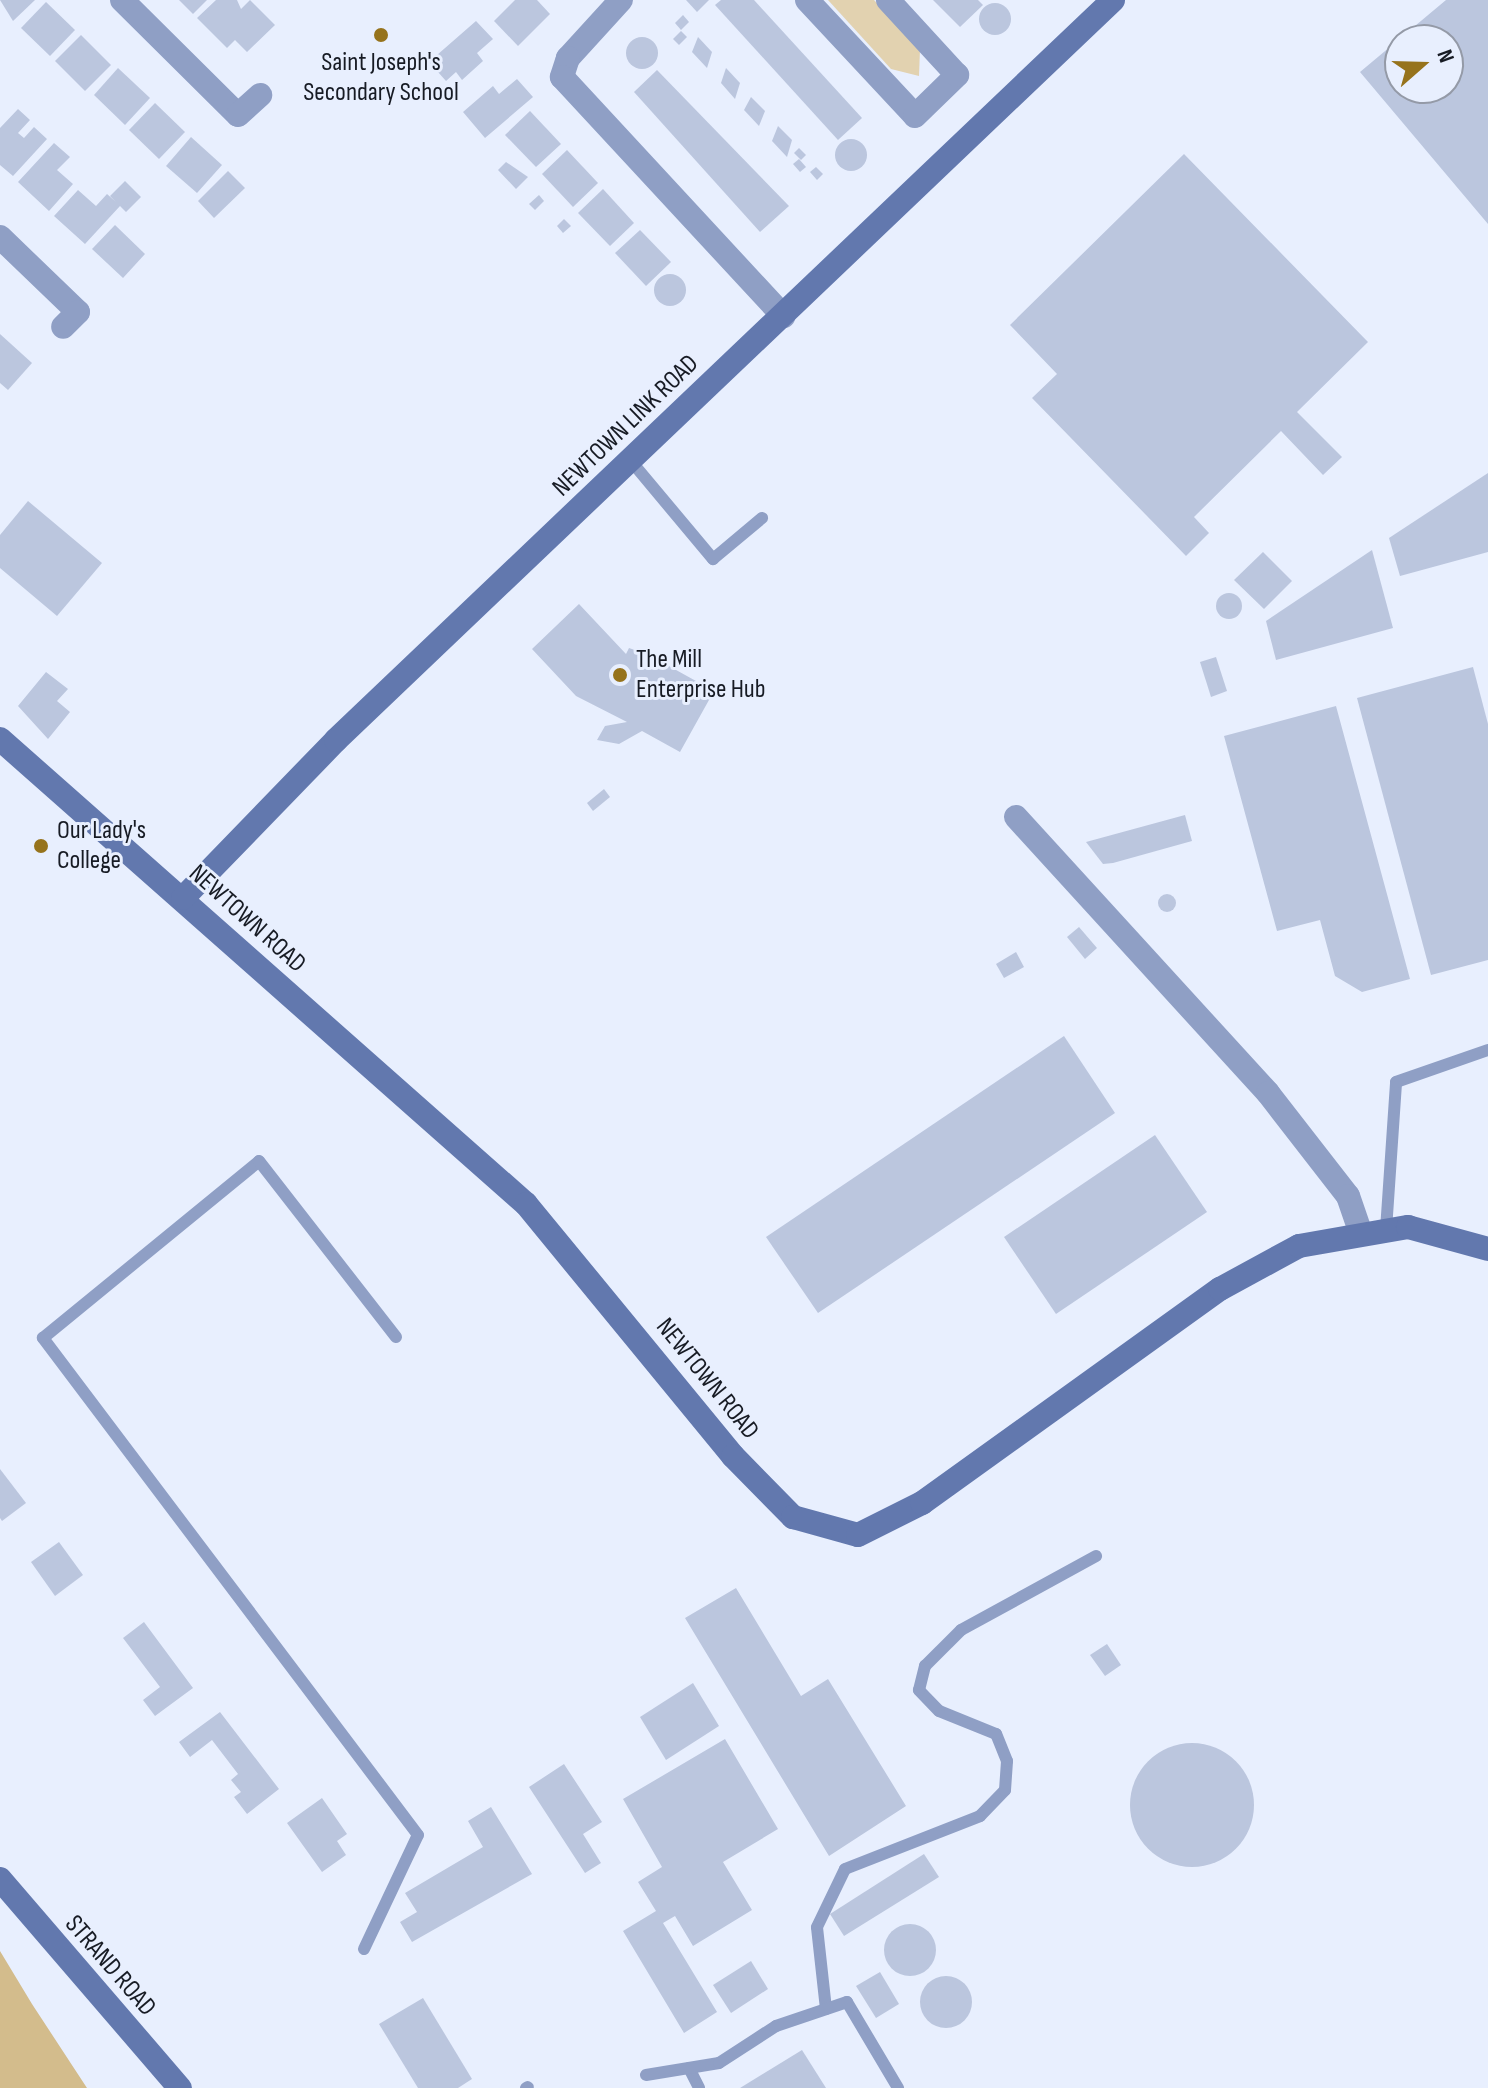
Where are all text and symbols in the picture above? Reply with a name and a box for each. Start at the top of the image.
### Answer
north arrow [1384,24,1464,104]
marker: Saint Joseph's Secondary School [372,26,390,44]
text: N [1430,46,1460,66]
place label: Saint Joseph's Secondary School [303,47,459,108]
street label: NEWTOWN LINK ROAD [547,349,705,503]
place label: The Mill Enterprise Hub [636,644,766,706]
marker: The Mill Enterprise Hub [611,666,629,684]
place label: Our Lady's College [57,815,146,876]
marker: Our Lady's College [32,837,50,855]
street label: NEWTOWN ROAD [182,858,312,980]
street label: NEWTOWN ROAD [649,1312,765,1446]
street label: STRAND ROAD [58,1909,162,2023]

